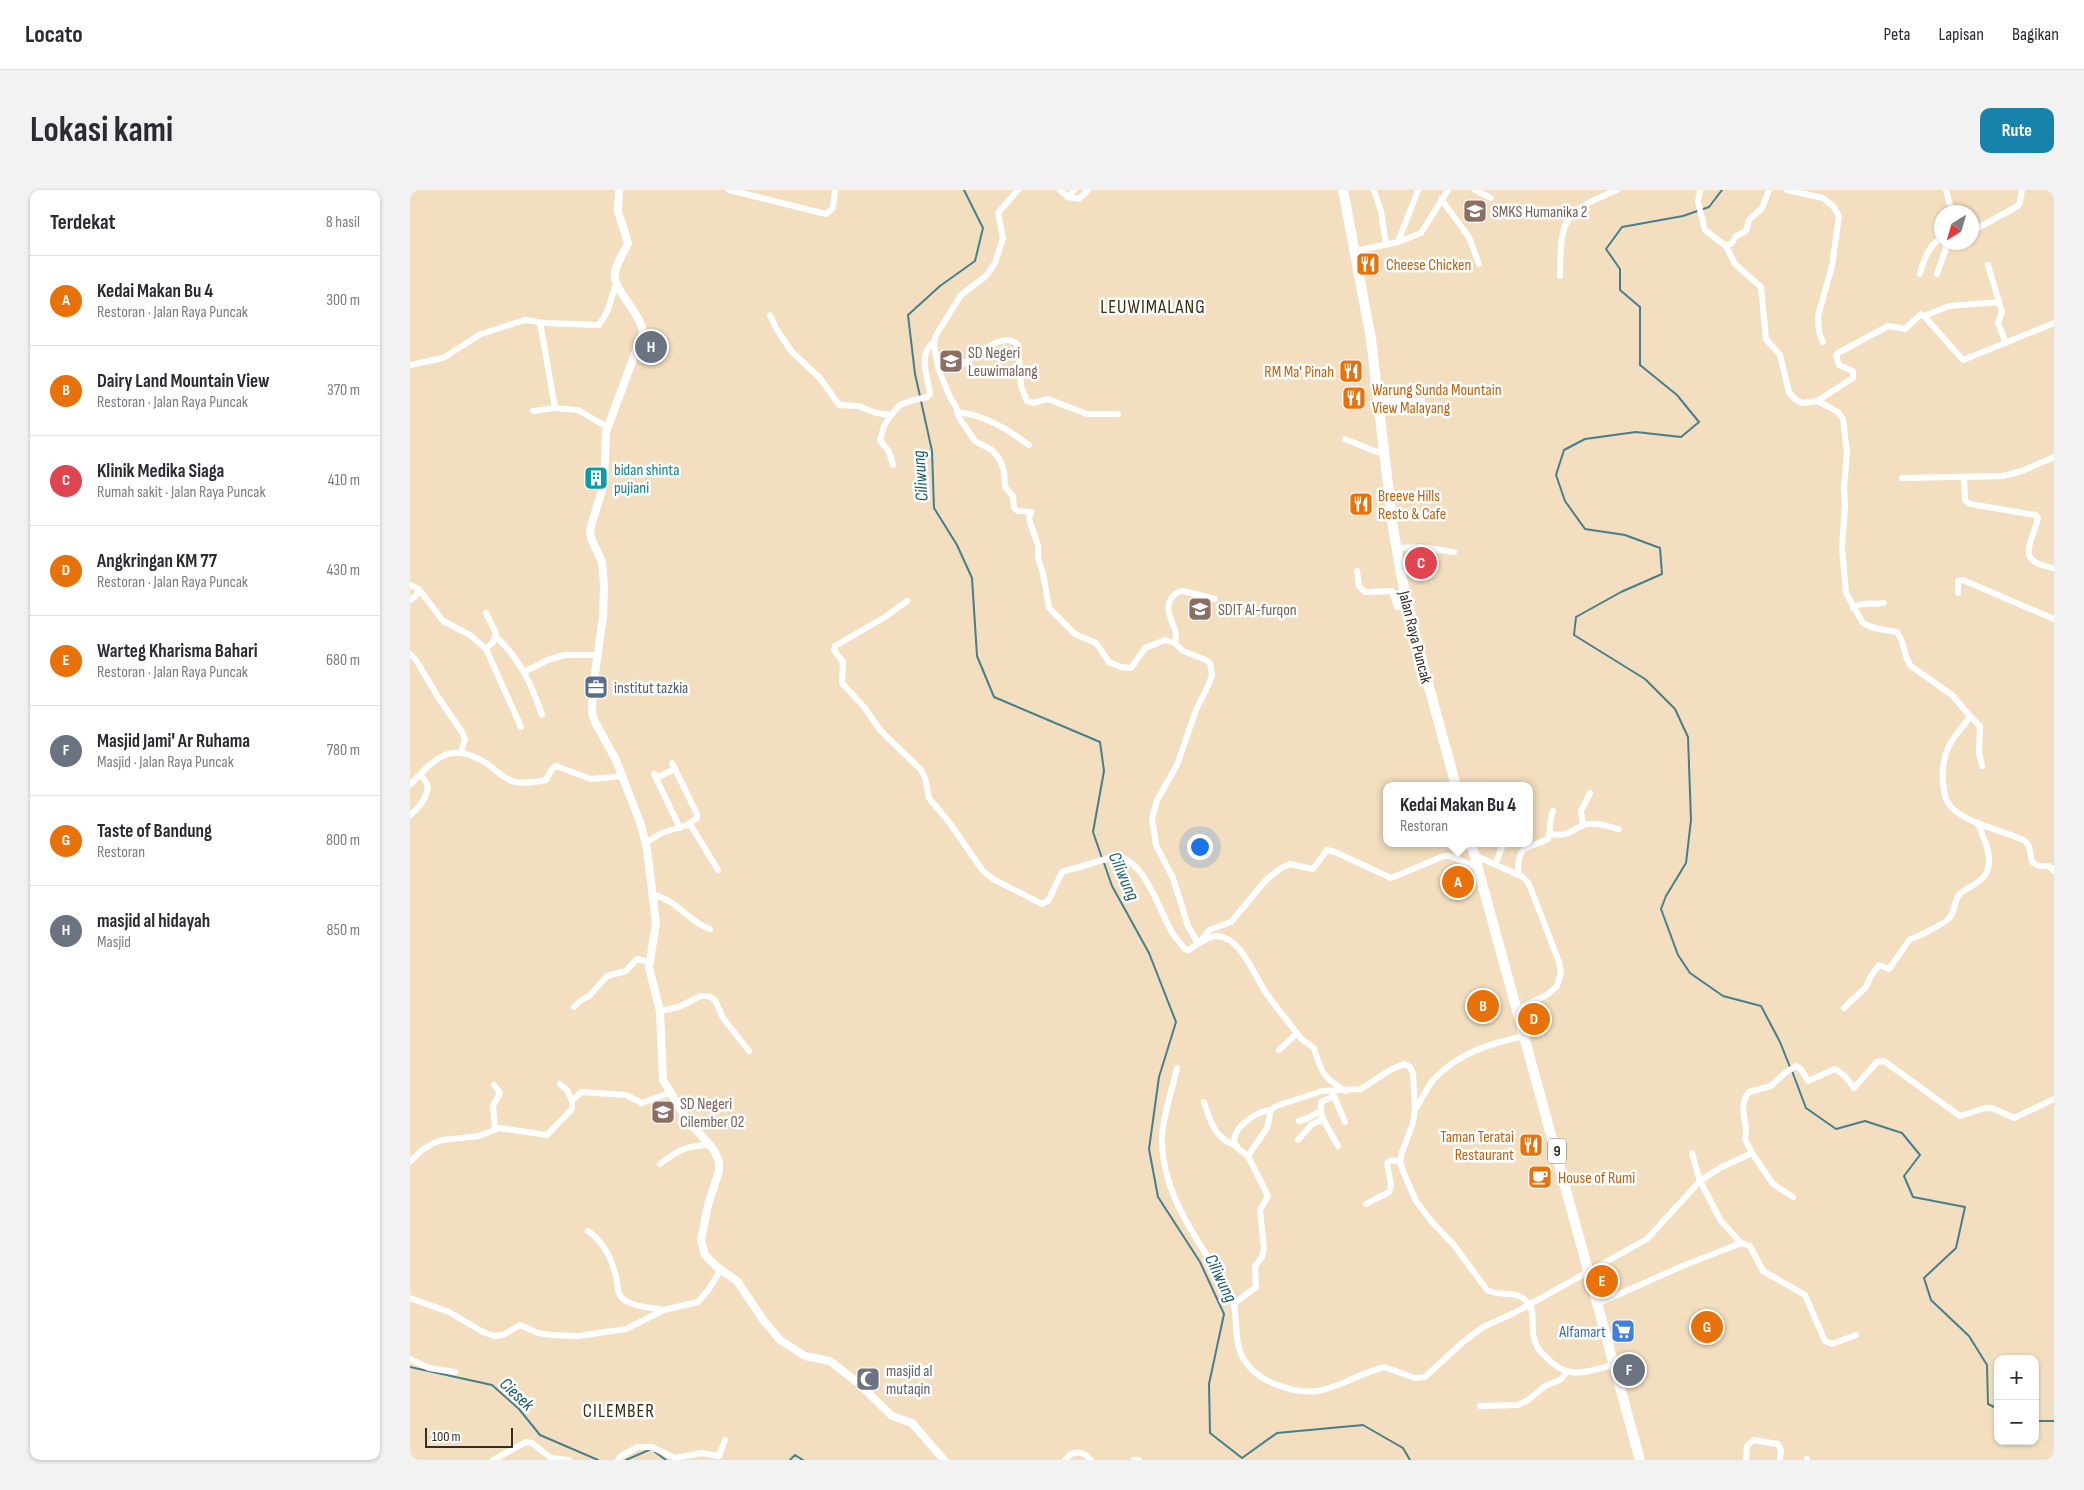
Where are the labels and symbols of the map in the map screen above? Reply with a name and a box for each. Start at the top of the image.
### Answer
school or university icon: SMKS Humanika 2 [1462,198,1488,224]
place label: SMKS Humanika 2 [1492,203,1587,222]
north arrow [1934,205,1979,250]
restaurant icon: Cheese Chicken [1355,251,1381,277]
place label: Cheese Chicken [1386,256,1471,275]
district label: LEUWIMALANG [1100,296,1206,319]
pin: H [635,328,667,366]
place label: SD Negeri Leuwimalang [968,344,1038,381]
school or university icon: SD Negeri Leuwimalang [938,348,964,374]
restaurant icon: RM Ma' Pinah [1338,358,1364,384]
place label: RM Ma' Pinah [1264,363,1334,382]
place label: Warung Sunda Mountain View Malayang [1372,381,1502,418]
restaurant icon: Warung Sunda Mountain View Malayang [1341,385,1367,411]
water label: Ciliwung [908,449,933,502]
place label: bidan shinta pujiani [614,461,679,498]
building icon: bidan shinta pujiani [583,465,609,491]
place label: Breeve Hills Resto & Cafe [1378,487,1446,524]
restaurant icon: Breeve Hills Resto & Cafe [1348,491,1374,517]
pin: C [1405,544,1437,582]
street label: Jalan Raya Puncak [1394,588,1435,686]
school or university icon: SDIT Al-furqon [1187,596,1213,622]
place label: SDIT Al-furqon [1218,601,1297,620]
office icon: institut tazkia [583,674,609,700]
place label: institut tazkia [614,679,688,698]
your location [1187,834,1213,860]
water label: Ciliwung [1104,849,1144,904]
pin: A [1442,863,1474,901]
pin: B [1467,987,1499,1025]
pin: D [1518,1000,1550,1038]
place label: SD Negeri Cilember 02 [680,1095,744,1132]
school or university icon: SD Negeri Cilember 02 [650,1099,676,1125]
place label: Taman Teratai Restaurant [1440,1128,1514,1165]
restaurant icon: Taman Teratai Restaurant [1518,1132,1544,1158]
road number: 9 [1548,1138,1566,1164]
cafe icon: House of Rumi [1527,1164,1553,1190]
place label: House of Rumi [1558,1169,1635,1188]
water label: Ciliwung [1200,1251,1241,1306]
pin: E [1586,1262,1618,1300]
pin: G [1691,1308,1723,1346]
supermarket icon: Alfamart [1610,1318,1636,1344]
place label: Alfamart [1558,1323,1606,1342]
pin: F [1613,1351,1645,1389]
place label: masjid al mutaqin [886,1362,932,1399]
mosque icon: masjid al mutaqin [855,1366,881,1392]
water label: Ciesek [495,1373,539,1416]
district label: CILEMBER [583,1400,655,1423]
scale bar [425,1425,512,1448]

